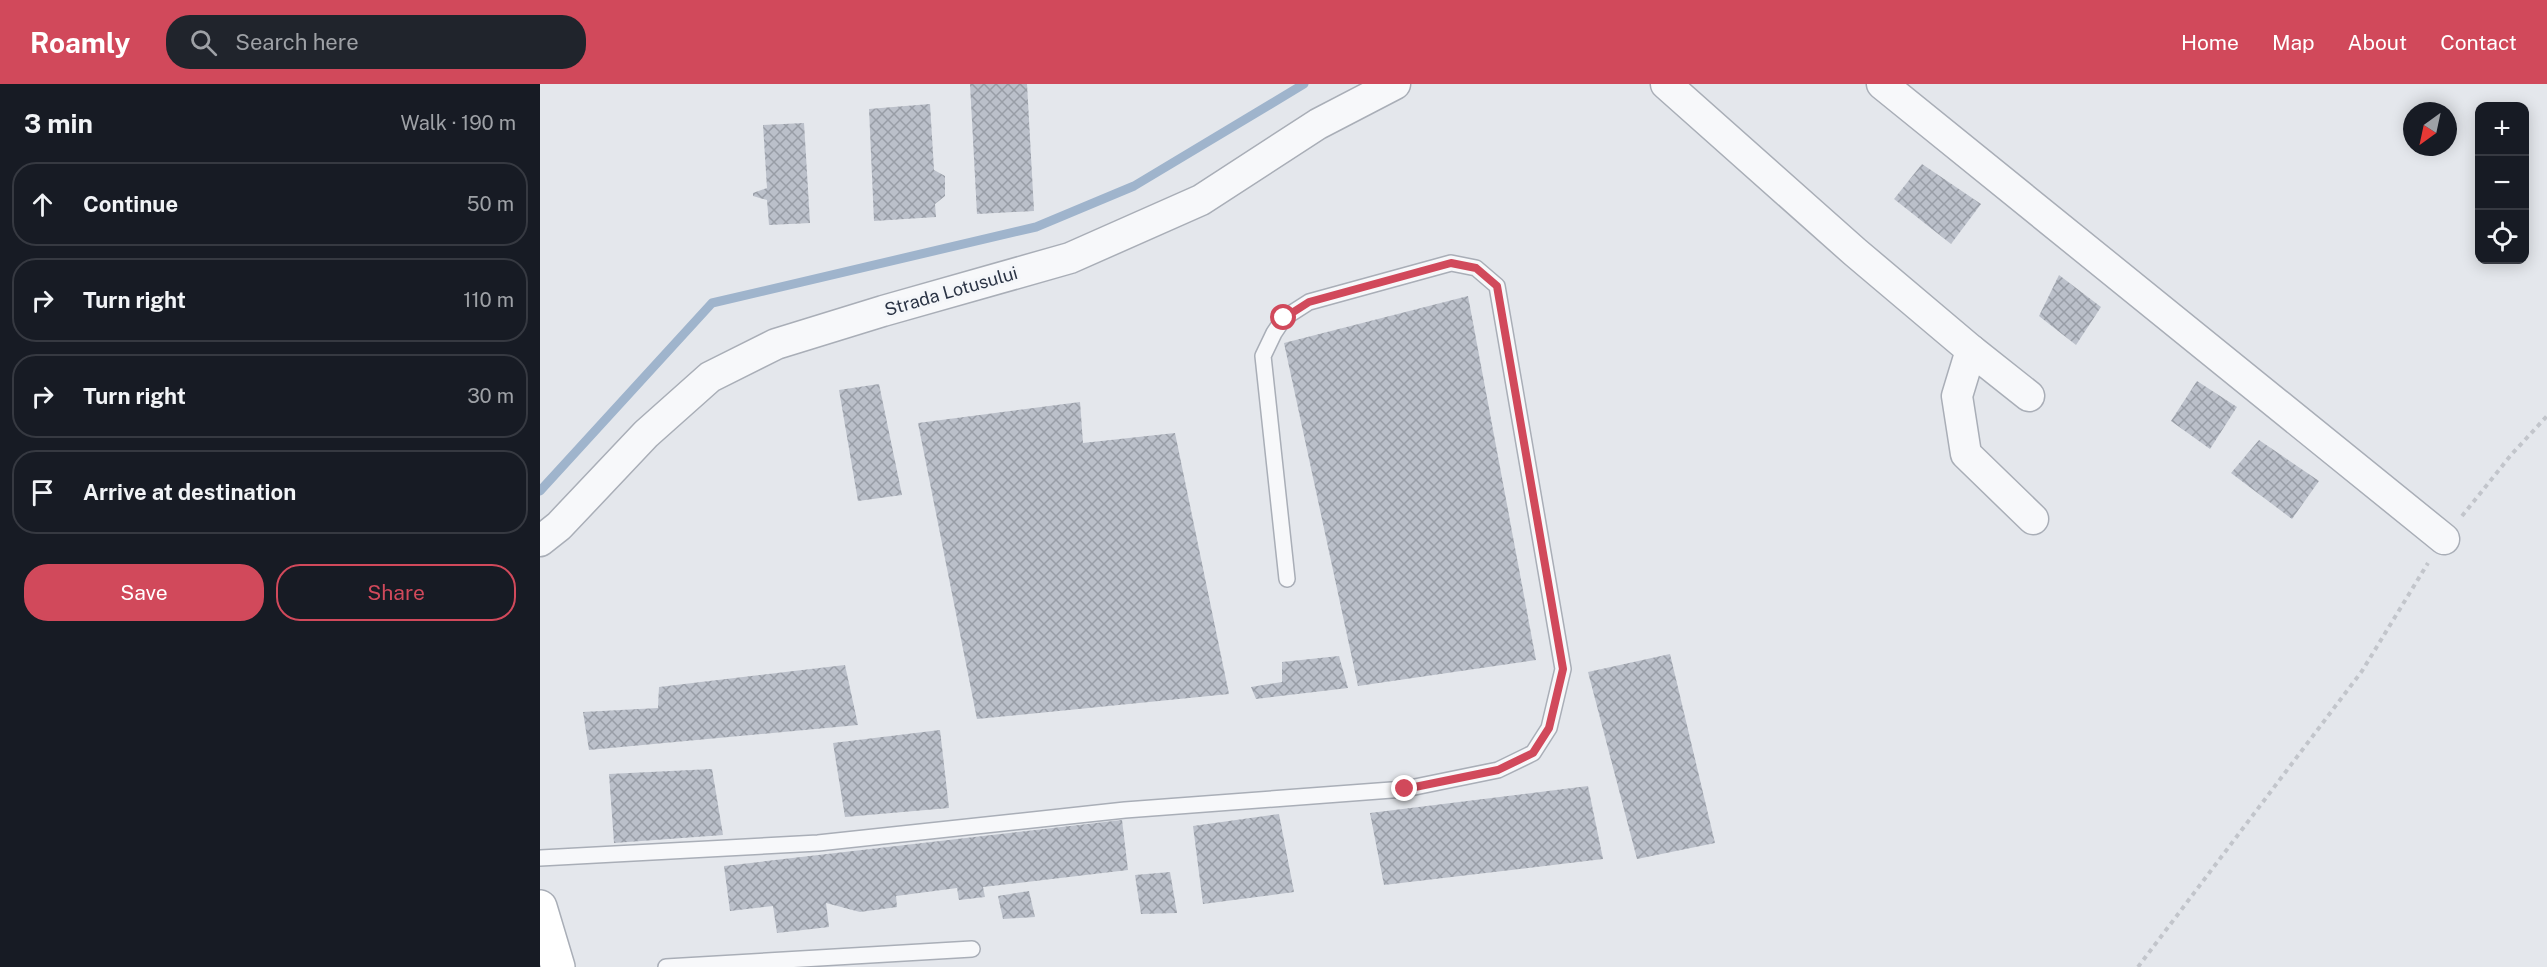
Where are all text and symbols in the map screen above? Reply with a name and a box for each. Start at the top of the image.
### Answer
search box [166,15,586,69]
text: Roamly [30,26,130,59]
icon: search [187,26,220,59]
text: Search here [235,29,359,55]
text: Home [2181,30,2239,55]
text: Map [2272,30,2315,55]
text: About [2348,30,2407,55]
text: Contact [2440,30,2517,55]
north arrow [2403,102,2457,156]
map controls [2475,102,2529,264]
button: + [2475,102,2529,156]
text: 3 min [24,108,93,139]
text: Walk · 190 m [400,111,516,135]
button: − [2475,156,2529,210]
icon: ahead [26,188,59,221]
text: Continue [83,191,178,217]
text: 50 m [467,192,514,216]
button: locate [2475,210,2529,264]
street label: Strada Lotusului [882,262,1020,320]
icon: right [26,284,59,317]
text: Turn right [83,287,186,313]
text: 110 m [463,288,514,312]
route start [1270,304,1296,330]
icon: right [26,380,59,413]
text: Turn right [83,383,186,409]
text: 30 m [467,384,514,408]
icon: arrive [26,476,59,509]
text: Arrive at destination [83,479,296,505]
button: Save [24,564,264,621]
button: Share [276,564,516,621]
route end [1391,775,1417,801]

